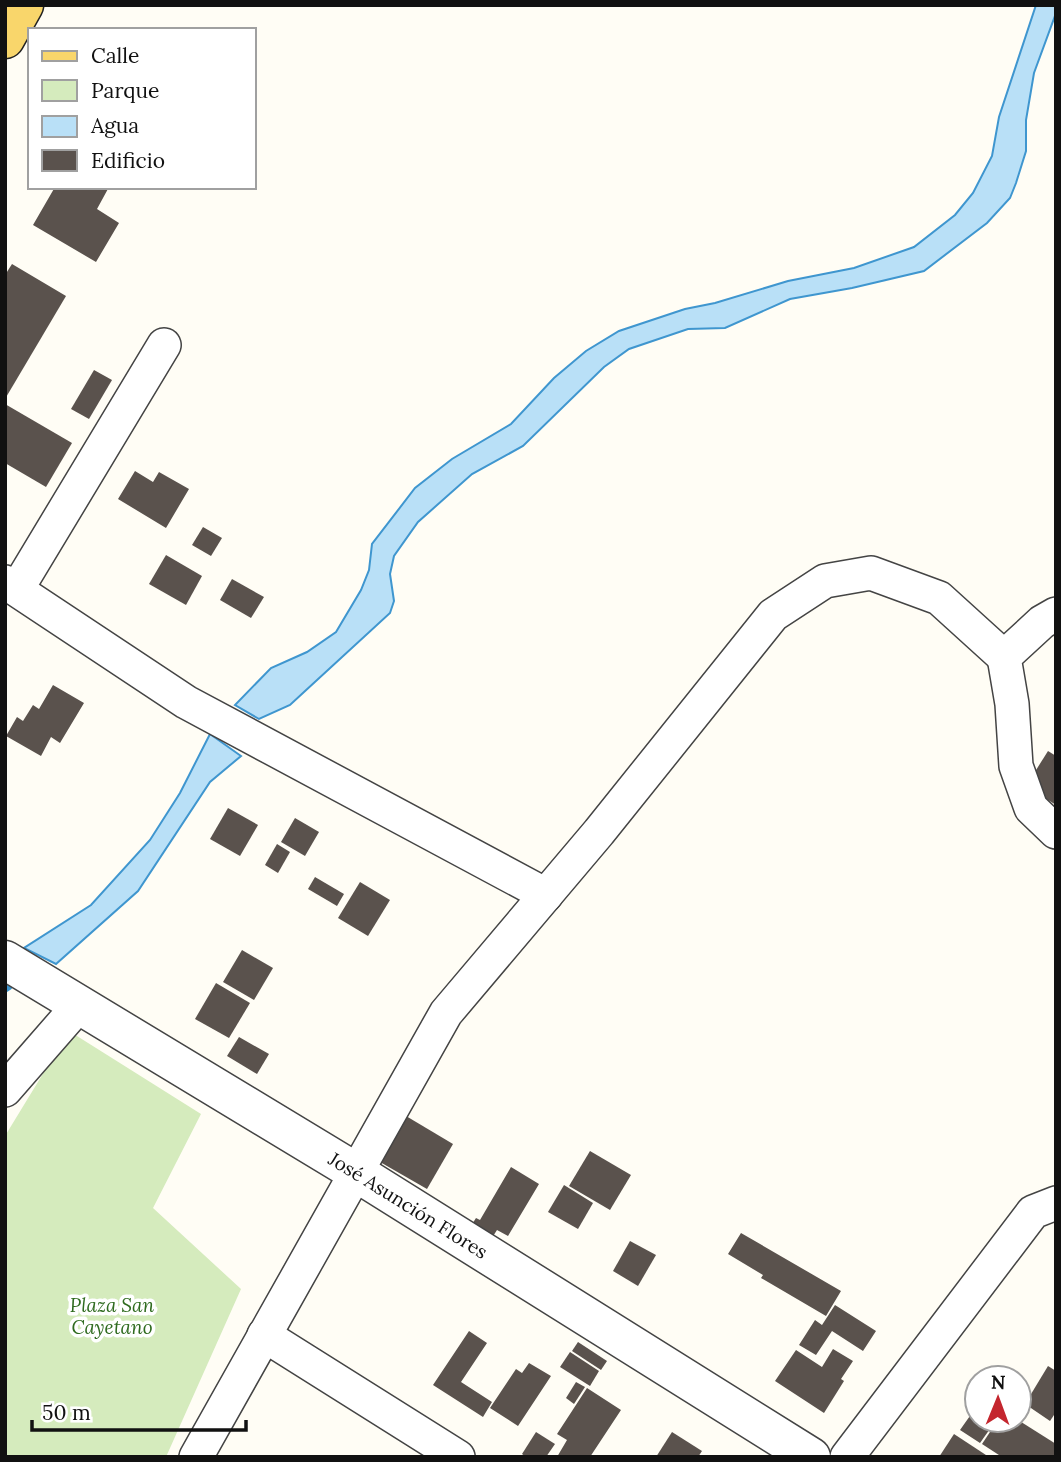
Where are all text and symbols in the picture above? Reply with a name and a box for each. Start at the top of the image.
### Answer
legend [28,28,256,189]
text: Calle [91,42,139,69]
text: Parque [91,77,159,104]
text: Agua [90,112,139,139]
text: Edificio [91,147,165,174]
street label: José Asunción Flores [324,1146,492,1264]
park label: Plaza San Cayetano [70,1293,154,1339]
north arrow [963,1364,1033,1434]
text: N [991,1370,1006,1394]
scale bar [32,1388,245,1432]
text: 50 m [42,1399,91,1426]

